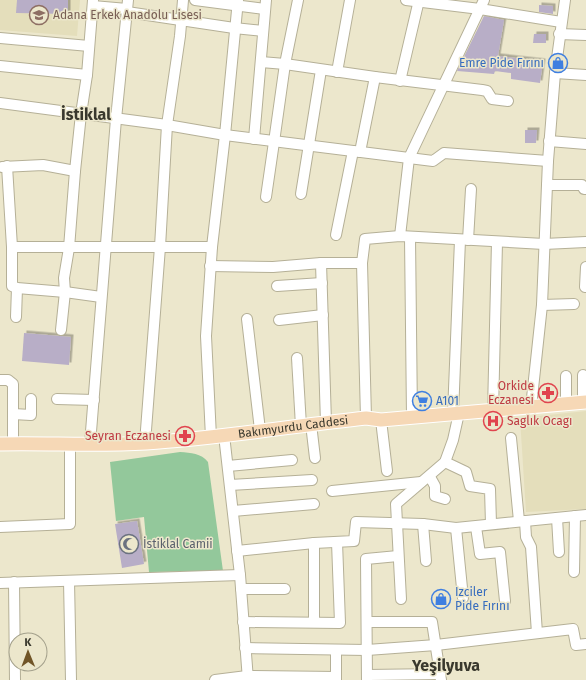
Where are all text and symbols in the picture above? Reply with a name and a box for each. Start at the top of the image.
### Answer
school or university icon: Adana Erkek Anadolu Lisesi [28,4,50,26]
place label: Adana Erkek Anadolu Lisesi [53,8,202,22]
shop icon: Emre Pide Fırını [547,52,569,74]
place label: Emre Pide Fırını [459,56,544,70]
district label: İstiklal [61,105,111,124]
place label: Orkide Eczanesi [488,379,534,407]
pharmacy icon: Orkide Eczanesi [537,382,559,404]
supermarket icon: A101 [411,390,433,412]
place label: A101 [436,394,459,408]
hospital icon: Saglık Ocagı [482,410,504,432]
street label: Bakımyurdu Caddesi [237,413,349,441]
place label: Saglık Ocagı [507,414,572,428]
pharmacy icon: Seyran Eczanesi [174,425,196,447]
place label: Seyran Eczanesi [85,429,171,443]
mosque icon: İstiklal Camii [118,533,140,555]
place label: İstiklal Camii [143,536,213,551]
place label: Izciler Pide Fırını [455,585,510,613]
shop icon: Izciler Pide Fırını [430,588,452,610]
north arrow [8,632,48,672]
text: K [24,636,32,649]
district label: Yeşilyuva [411,656,480,676]

